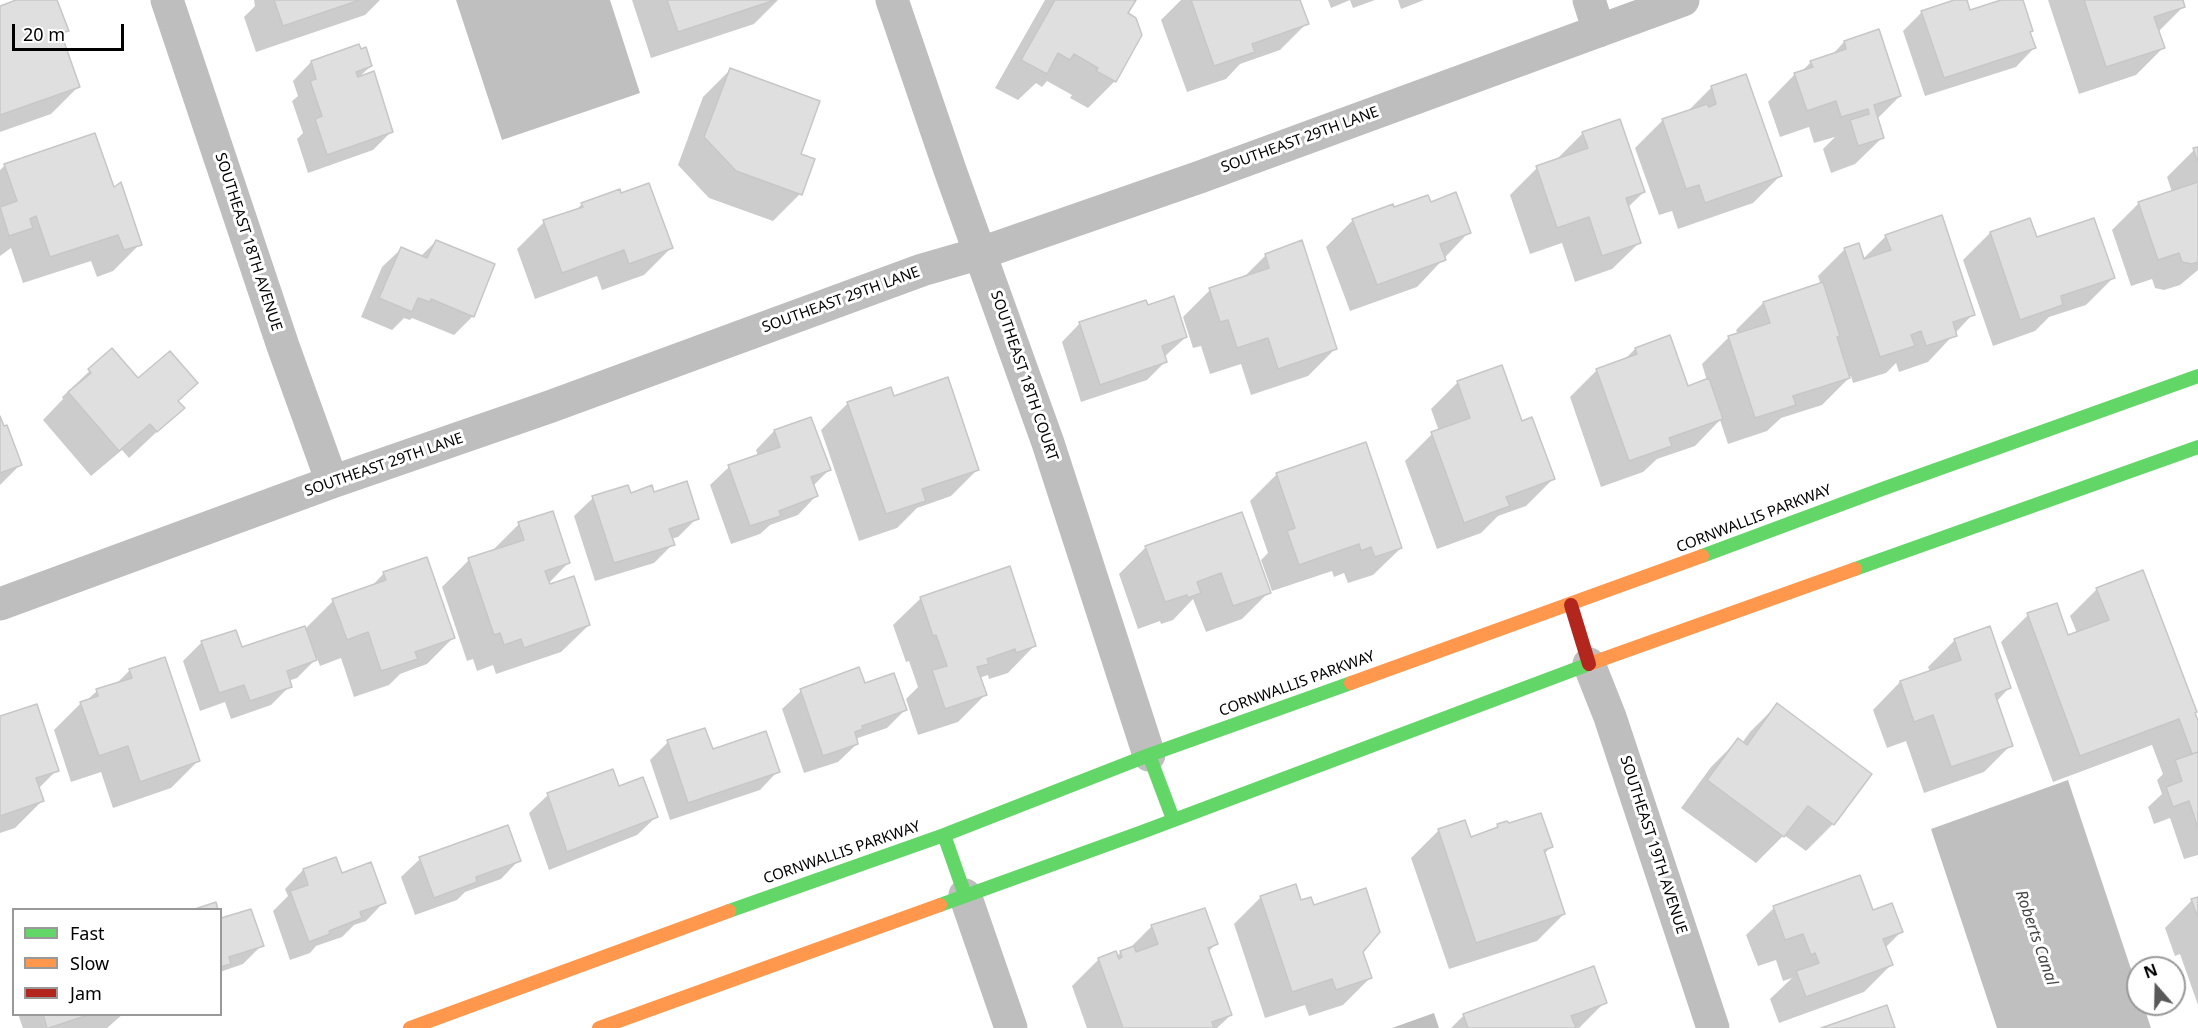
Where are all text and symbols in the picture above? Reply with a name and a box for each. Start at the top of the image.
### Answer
scale bar [15,12,128,50]
text: 20 m [23,22,65,46]
street label: SOUTHEAST 29TH LANE [1219,103,1381,177]
street label: SOUTHEAST 18TH AVENUE [211,151,285,333]
street label: SOUTHEAST 29TH LANE [760,263,922,337]
street label: SOUTHEAST 18TH COURT [986,289,1062,463]
street label: SOUTHEAST 29TH LANE [302,429,466,501]
street label: CORNWALLIS PARKWAY [1674,481,1834,557]
street label: CORNWALLIS PARKWAY [1217,647,1377,721]
street label: SOUTHEAST 19TH AVENUE [1616,754,1690,936]
street label: CORNWALLIS PARKWAY [761,818,923,888]
water label: Roberts Canal [2011,888,2061,988]
legend [12,908,222,1016]
text: Fast [70,921,105,945]
text: Slow [70,951,109,975]
north arrow [2126,956,2186,1016]
text: N [2141,958,2160,984]
text: Jam [70,981,102,1005]

